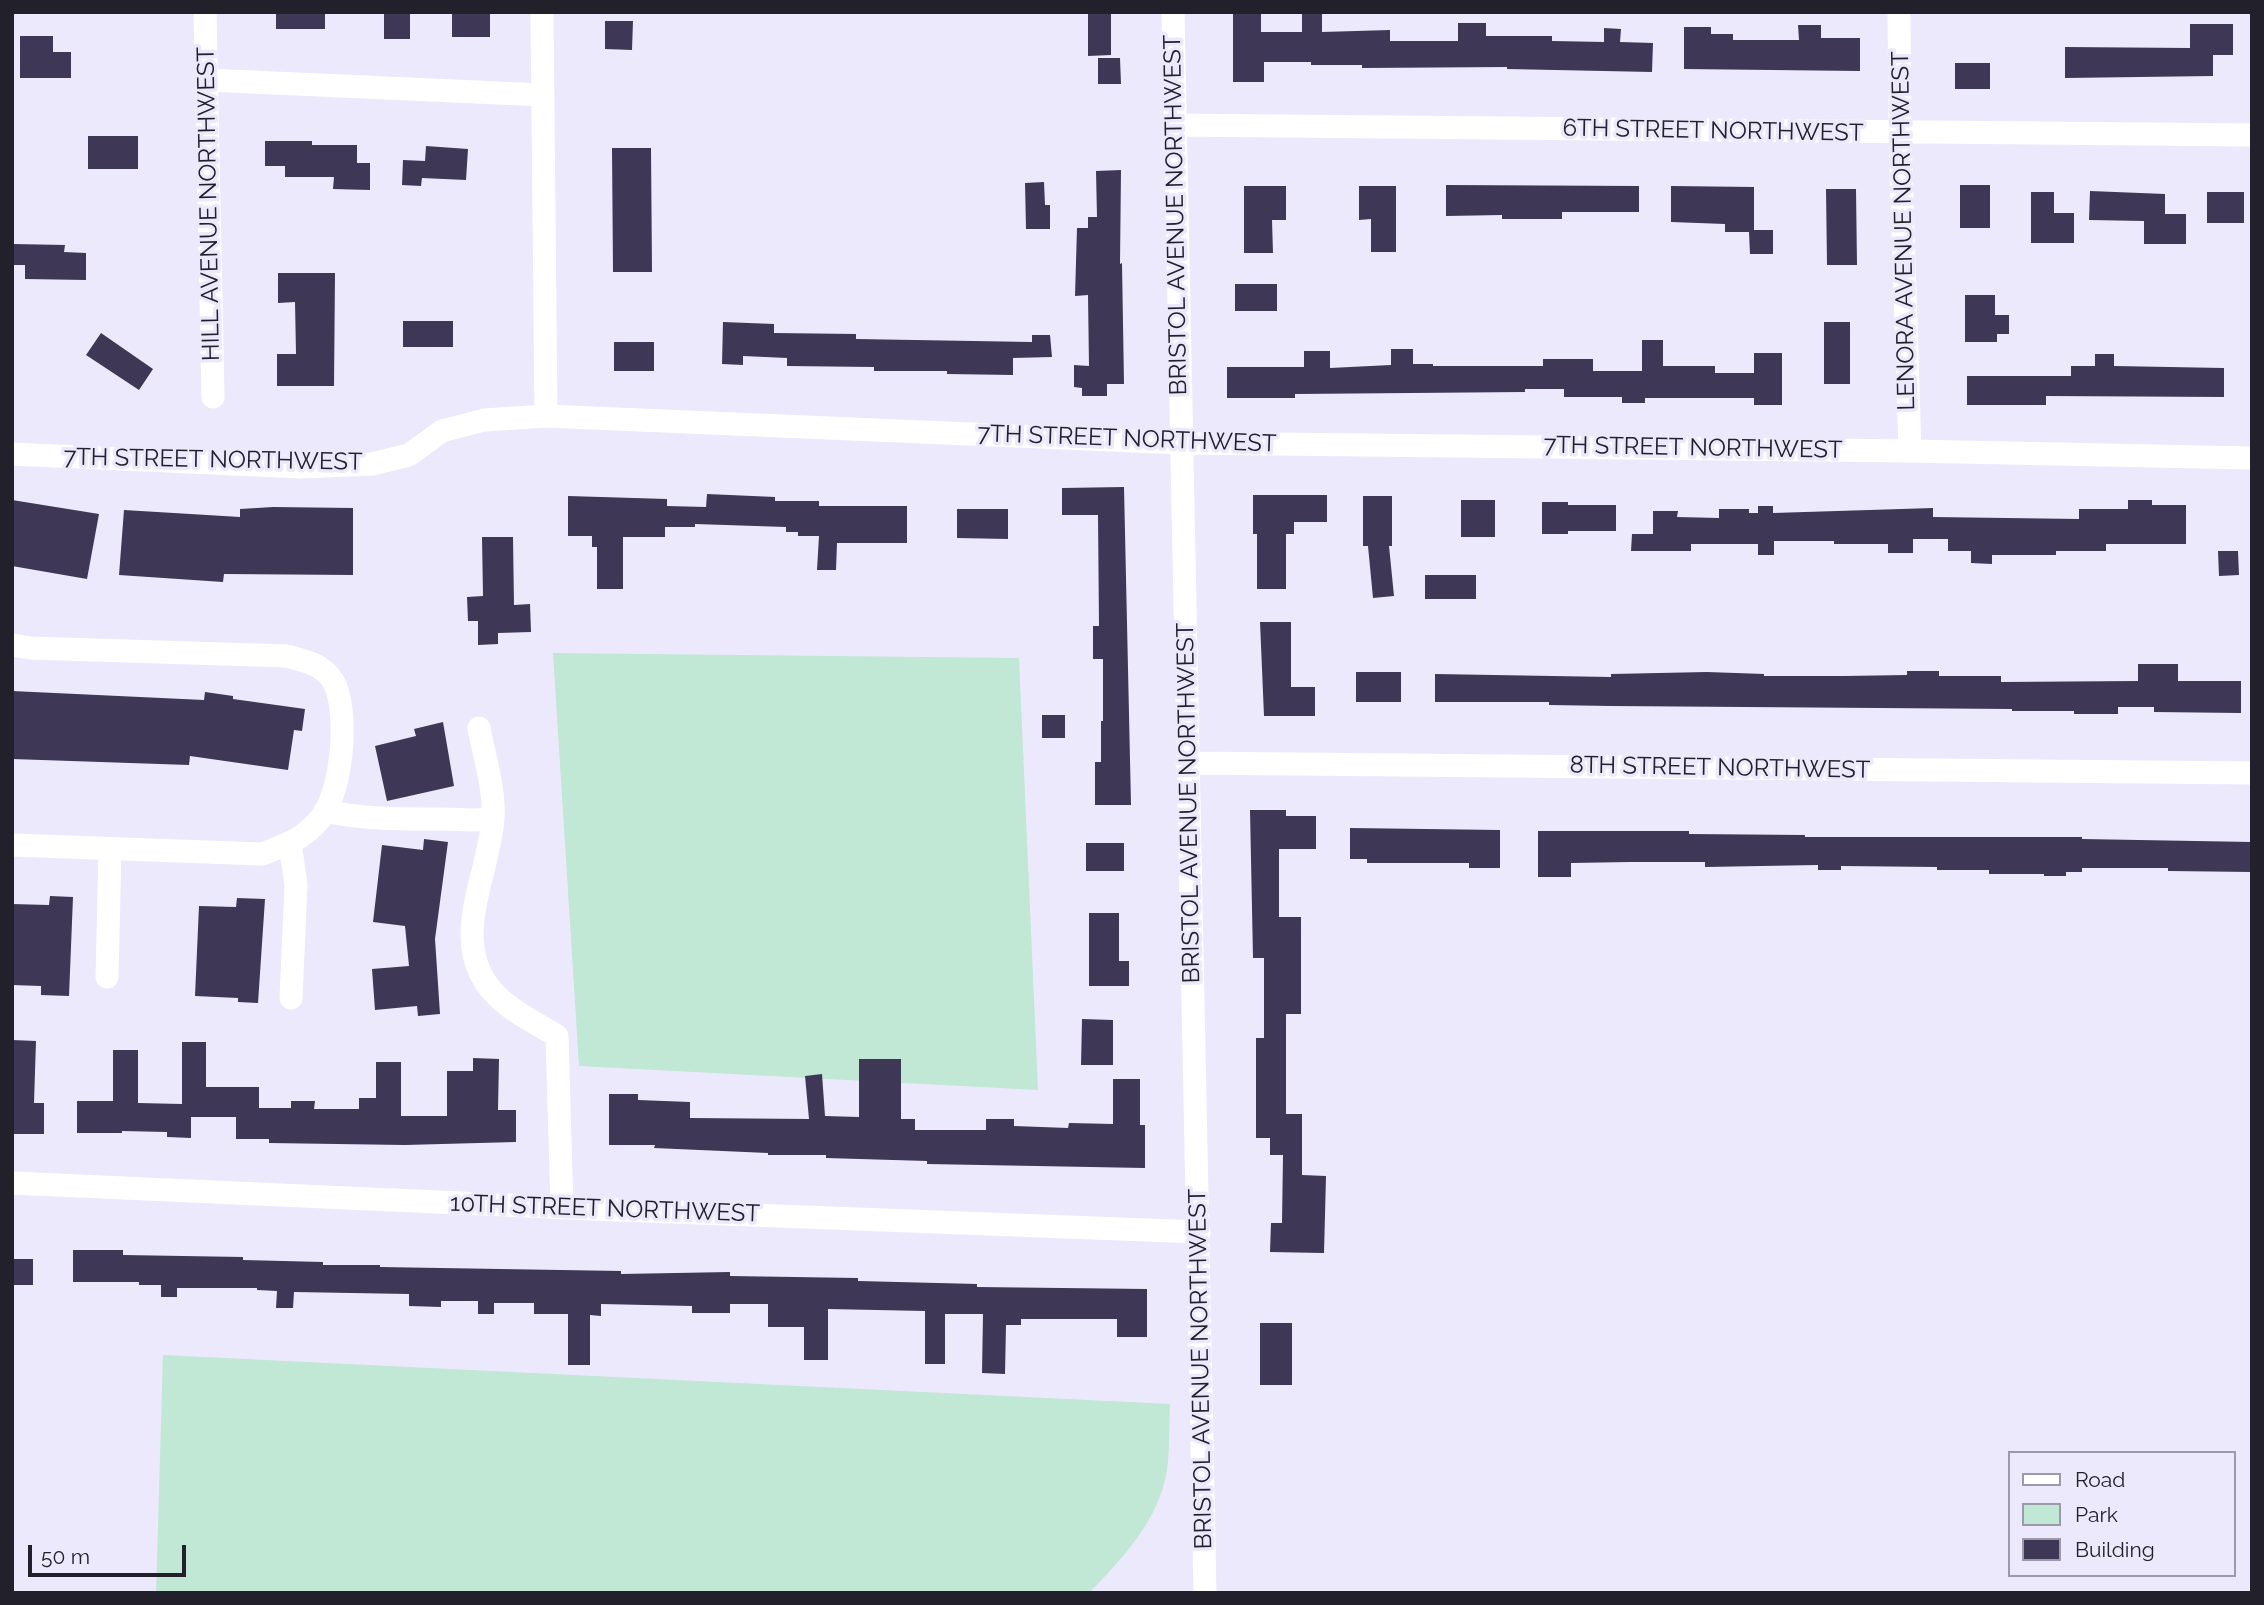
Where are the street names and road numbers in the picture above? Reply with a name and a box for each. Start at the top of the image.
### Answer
street label: BRISTOL AVENUE NORTHWEST [1158,34,1194,396]
street label: HILL AVENUE NORTHWEST [192,47,226,361]
street label: LENORA AVENUE NORTHWEST [1886,51,1922,411]
street label: 6TH STREET NORTHWEST [1562,114,1864,148]
street label: 7TH STREET NORTHWEST [977,419,1277,459]
street label: 7TH STREET NORTHWEST [1543,431,1843,465]
street label: 7TH STREET NORTHWEST [63,443,363,477]
street label: BRISTOL AVENUE NORTHWEST [1171,622,1207,984]
street label: 8TH STREET NORTHWEST [1569,751,1871,785]
street label: BRISTOL AVENUE NORTHWEST [1183,1188,1219,1550]
street label: 10TH STREET NORTHWEST [450,1189,760,1229]

